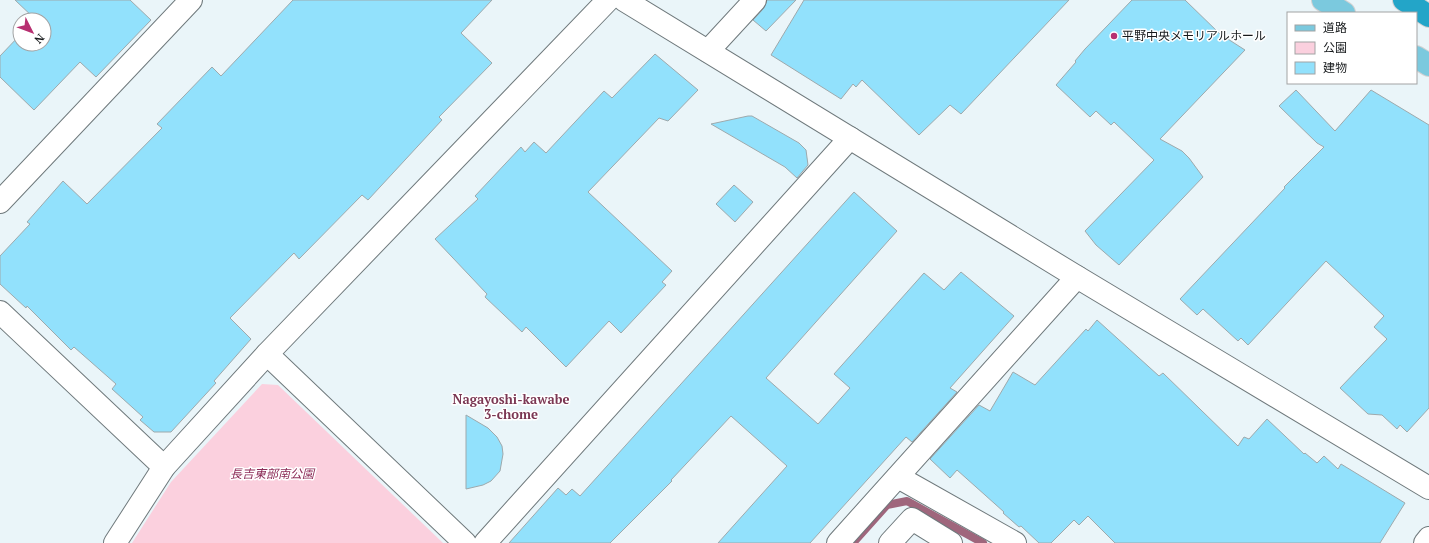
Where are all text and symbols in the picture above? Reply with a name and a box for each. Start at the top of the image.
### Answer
north arrow [12,12,52,52]
legend [1287,12,1417,84]
text: 道路 [1323,20,1347,35]
place label: 平野中央メモリアルホール [1122,28,1266,43]
text: N [31,31,47,47]
marker: 平野中央メモリアルホール [1109,31,1119,41]
text: 公園 [1323,40,1347,55]
text: 建物 [1323,60,1347,75]
district label: Nagayoshi-kawabe 3-chome [453,390,569,423]
park label: 長吉東部南公園 [230,466,316,481]

